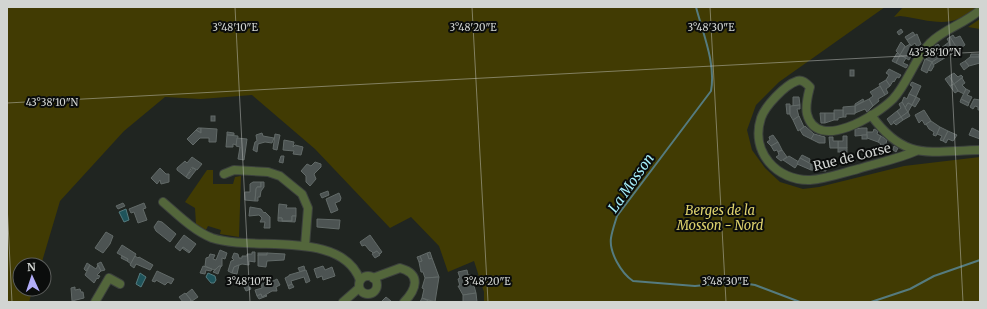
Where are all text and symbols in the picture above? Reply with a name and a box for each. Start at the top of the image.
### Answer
text: 3°48'10"E [212,21,258,34]
text: 3°48'20"E [449,21,497,34]
text: 3°48'30"E [687,21,735,34]
text: 43°38'10"N [909,46,962,59]
text: 43°38'10"N [26,96,79,109]
street label: Rue de Corse [811,139,893,175]
water label: La Mosson [604,150,658,216]
park label: Berges de la Mosson - Nord [676,202,764,234]
north arrow [12,257,52,297]
text: N [27,260,36,274]
text: 3°48'10"E [226,275,272,288]
text: 3°48'20"E [463,275,511,288]
text: 3°48'30"E [701,275,749,288]

